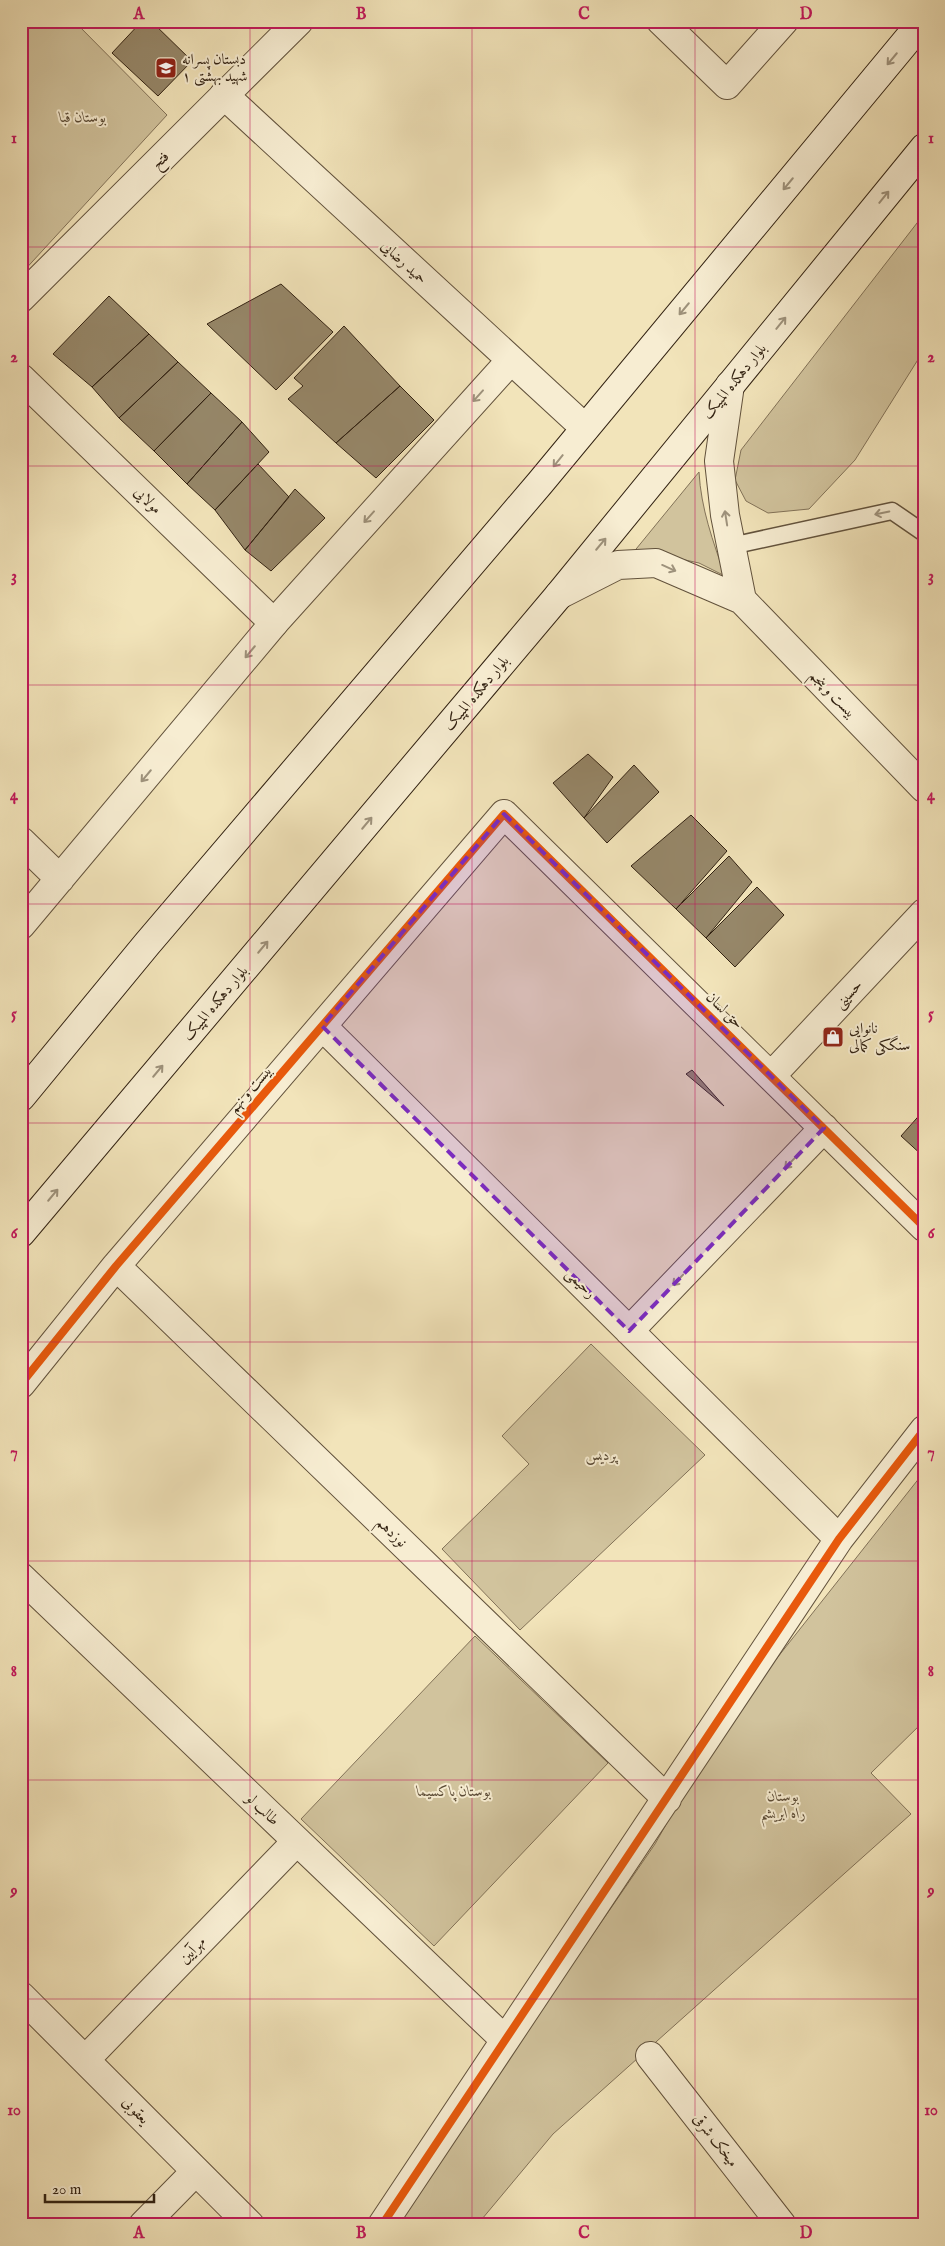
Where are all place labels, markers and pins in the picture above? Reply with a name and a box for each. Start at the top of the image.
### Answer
place label: دبستان پسرانه شهید بهشتی ۱ [182,50,248,87]
school or university icon: دبستان پسرانه شهید بهشتی ۱ [154,56,178,80]
place label: نانوایی سنگکی کمالی [849,1019,910,1056]
shop icon: نانوایی سنگکی کمالی [821,1025,845,1049]

